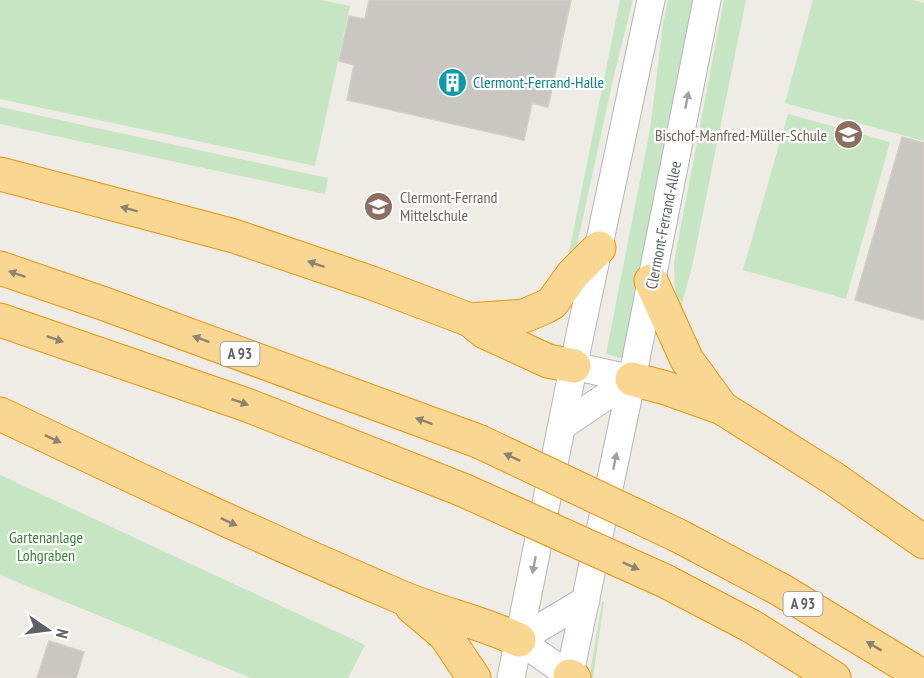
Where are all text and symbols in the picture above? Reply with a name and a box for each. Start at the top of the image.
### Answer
building icon: Clermont-Ferrand-Halle [436,66,468,98]
place label: Clermont-Ferrand-Halle [473,72,604,92]
one-way arrow [683,91,693,110]
school or university icon: Bischof-Manfred-Müller-Schule [832,119,864,151]
place label: Bischof-Manfred-Müller-Schule [655,125,827,145]
street label: Clermont-Ferrand-Allee [641,159,685,291]
place label: Clermont-Ferrand Mittelschule [400,187,497,225]
school or university icon: Clermont-Ferrand Mittelschule [363,190,395,222]
one-way arrow [120,203,138,213]
one-way arrow [307,259,325,268]
one-way arrow [8,269,26,278]
one-way arrow [192,334,210,344]
one-way arrow [46,335,64,344]
road number: A 93 [220,342,260,366]
one-way arrow [231,398,249,408]
one-way arrow [414,416,432,426]
one-way arrow [44,434,61,443]
one-way arrow [611,451,620,470]
one-way arrow [504,453,521,462]
one-way arrow [221,517,238,526]
park label: Gartenanlage Lohgraben [9,527,83,565]
one-way arrow [529,556,538,575]
one-way arrow [622,561,640,571]
road number: A 93 [784,592,822,616]
north arrow [18,600,78,660]
text: N [52,627,73,640]
one-way arrow [866,641,882,652]

